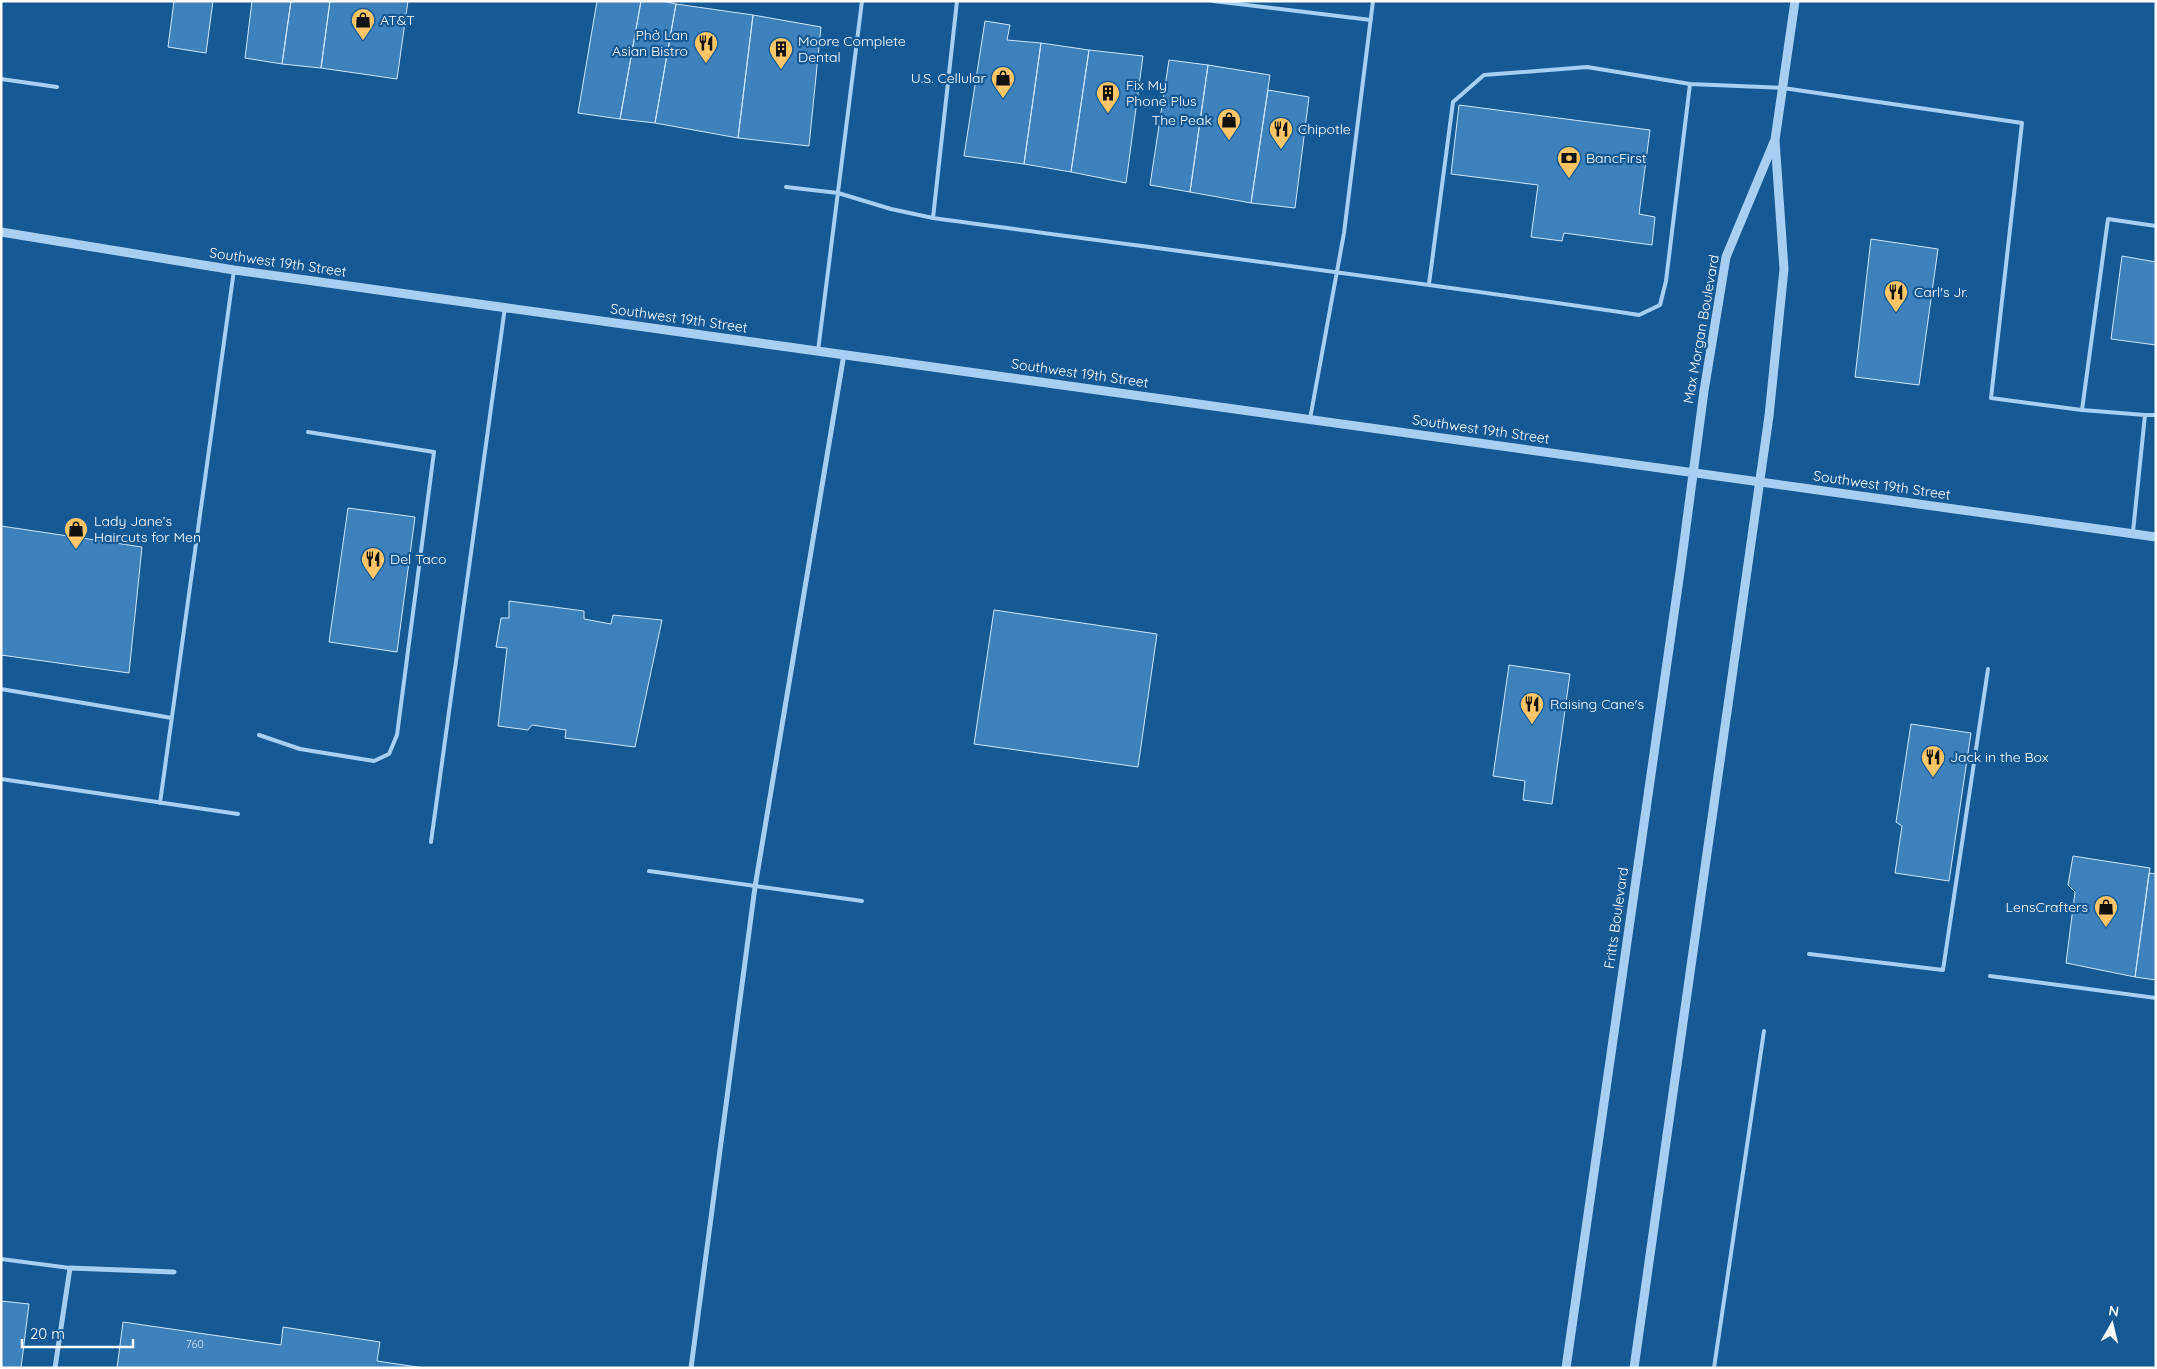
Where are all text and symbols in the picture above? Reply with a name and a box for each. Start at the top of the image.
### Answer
shop icon: AT&T [350,7,376,41]
place label: AT&T [380,11,415,29]
place label: Phở Lan Asian Bistro [612,26,688,60]
restaurant icon: Phở Lan Asian Bistro [693,30,719,64]
place label: Moore Complete Dental [798,32,906,66]
building icon: Moore Complete Dental [768,36,794,70]
shop icon: U.S. Cellular [990,65,1016,99]
place label: U.S. Cellular [911,69,987,87]
place label: Fix My Phone Plus [1126,76,1197,110]
building icon: Fix My Phone Plus [1095,80,1121,114]
shop icon: The Peak [1216,107,1242,141]
place label: The Peak [1152,111,1212,129]
restaurant icon: Chipotle [1268,116,1294,150]
place label: Chipotle [1298,120,1351,138]
bank icon: BancFirst [1556,145,1582,179]
place label: BancFirst [1586,149,1647,167]
street label: Southwest 19th Street [208,243,348,281]
street label: Max Morgan Boulevard [1679,253,1723,405]
restaurant icon: Carl's Jr. [1883,279,1909,313]
place label: Carl's Jr. [1914,283,1968,301]
street label: Southwest 19th Street [609,299,749,337]
street label: Southwest 19th Street [1010,354,1150,392]
street label: Southwest 19th Street [1411,410,1551,448]
street label: Southwest 19th Street [1812,466,1952,504]
place label: Lady Jane’s Haircuts for Men [94,512,201,546]
shop icon: Lady Jane’s Haircuts for Men [63,516,89,550]
restaurant icon: Del Taco [360,546,386,580]
place label: Del Taco [390,550,446,568]
restaurant icon: Raising Cane's [1519,691,1545,725]
place label: Raising Cane's [1550,695,1644,713]
restaurant icon: Jack in the Box [1920,744,1946,778]
place label: Jack in the Box [1950,748,2049,766]
street label: Fritts Boulevard [1600,866,1632,970]
shop icon: LensCrafters [2093,894,2119,928]
place label: LensCrafters [2006,898,2088,916]
north arrow [2087,1299,2137,1349]
text: N [2107,1301,2120,1321]
scale bar [22,1316,134,1348]
text: 20 m [30,1324,65,1343]
house number: 760 [186,1337,204,1351]

